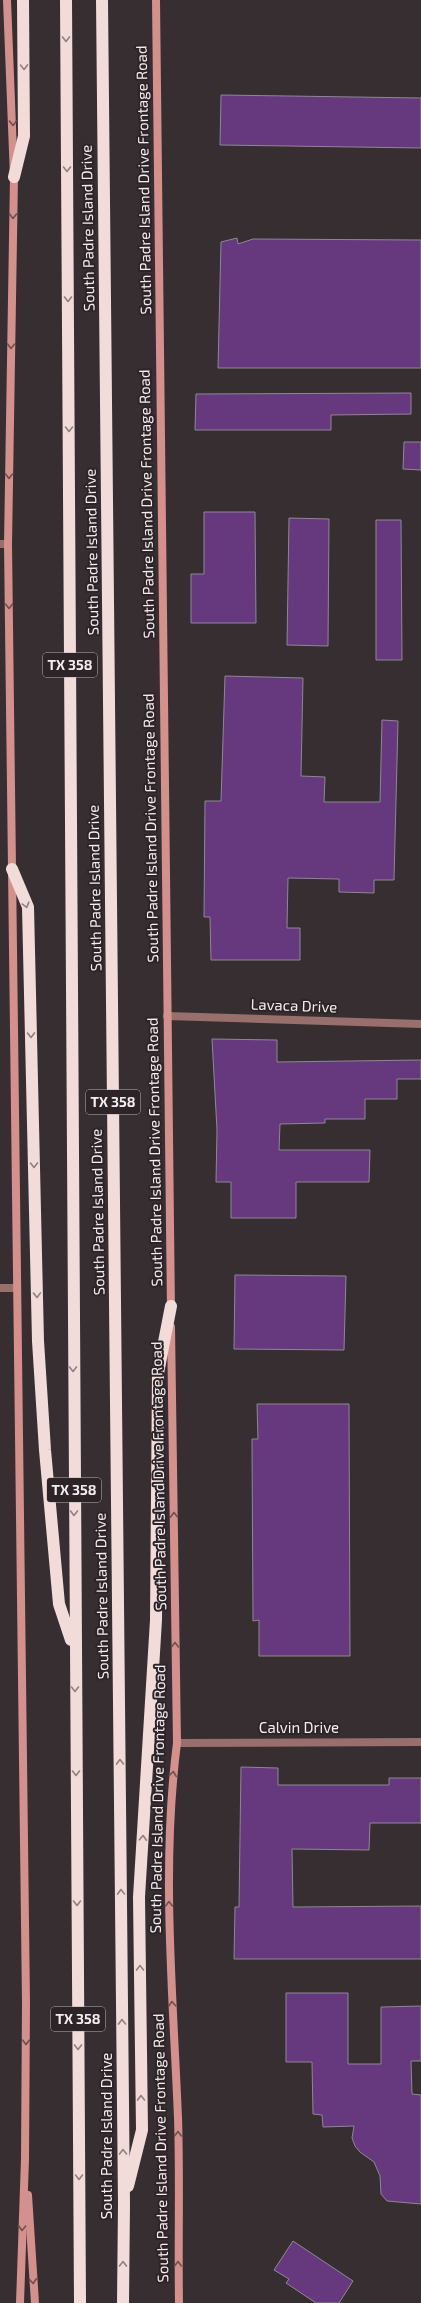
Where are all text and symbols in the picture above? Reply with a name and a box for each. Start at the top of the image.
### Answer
one-way arrow [62,36,70,42]
street label: South Padre Island Drive Frontage Road [132,45,154,315]
one-way arrow [20,64,28,70]
one-way arrow [8,120,17,126]
street label: South Padre Island Drive [77,145,97,311]
one-way arrow [63,166,71,172]
one-way arrow [9,213,17,219]
one-way arrow [64,296,72,302]
one-way arrow [7,343,15,349]
street label: South Padre Island Drive Frontage Road [135,369,157,639]
one-way arrow [65,426,73,432]
street label: South Padre Island Drive [81,469,101,635]
one-way arrow [5,473,13,479]
one-way arrow [5,603,13,609]
road number: TX 358 [43,653,97,677]
street label: South Padre Island Drive Frontage Road [139,693,161,963]
street label: South Padre Island Drive [84,805,104,971]
one-way arrow [22,902,30,909]
street label: Lavaca Drive [250,994,338,1016]
street label: South Padre Island Drive Frontage Road [143,1017,165,1287]
one-way arrow [27,1032,35,1038]
road number: TX 358 [86,1090,140,1114]
street label: South Padre Island Drive [87,1129,107,1295]
one-way arrow [30,1162,38,1168]
one-way arrow [33,1292,41,1298]
street label: South Padre Island Drive Frontage Road [147,1341,169,1611]
one-way arrow [69,1366,77,1372]
road number: TX 358 [47,1478,101,1502]
one-way arrow [70,1510,78,1516]
one-way arrow [170,1512,178,1518]
street label: South Padre Island Drive [91,1513,111,1679]
one-way arrow [171,1642,180,1648]
street label: South Padre Island Drive Frontage Road [146,1664,168,1934]
one-way arrow [71,1686,79,1692]
street label: Calvin Drive [259,1718,339,1736]
one-way arrow [116,1759,124,1765]
one-way arrow [72,1770,80,1776]
one-way arrow [168,1771,177,1777]
one-way arrow [139,1835,148,1841]
one-way arrow [117,1889,125,1895]
one-way arrow [73,1900,81,1906]
one-way arrow [165,1901,173,1907]
one-way arrow [136,1965,144,1971]
one-way arrow [168,2001,176,2007]
road number: TX 358 [51,2007,105,2031]
street label: South Padre Island Drive Frontage Road [149,2013,171,2283]
one-way arrow [118,2019,126,2025]
one-way arrow [22,2039,30,2045]
one-way arrow [74,2044,82,2050]
street label: South Padre Island Drive [97,2053,115,2219]
one-way arrow [137,2095,145,2101]
one-way arrow [174,2131,182,2137]
one-way arrow [119,2149,128,2155]
one-way arrow [75,2174,83,2180]
one-way arrow [17,2225,26,2231]
one-way arrow [119,2261,127,2267]
one-way arrow [174,2261,182,2267]
one-way arrow [29,2278,38,2284]

